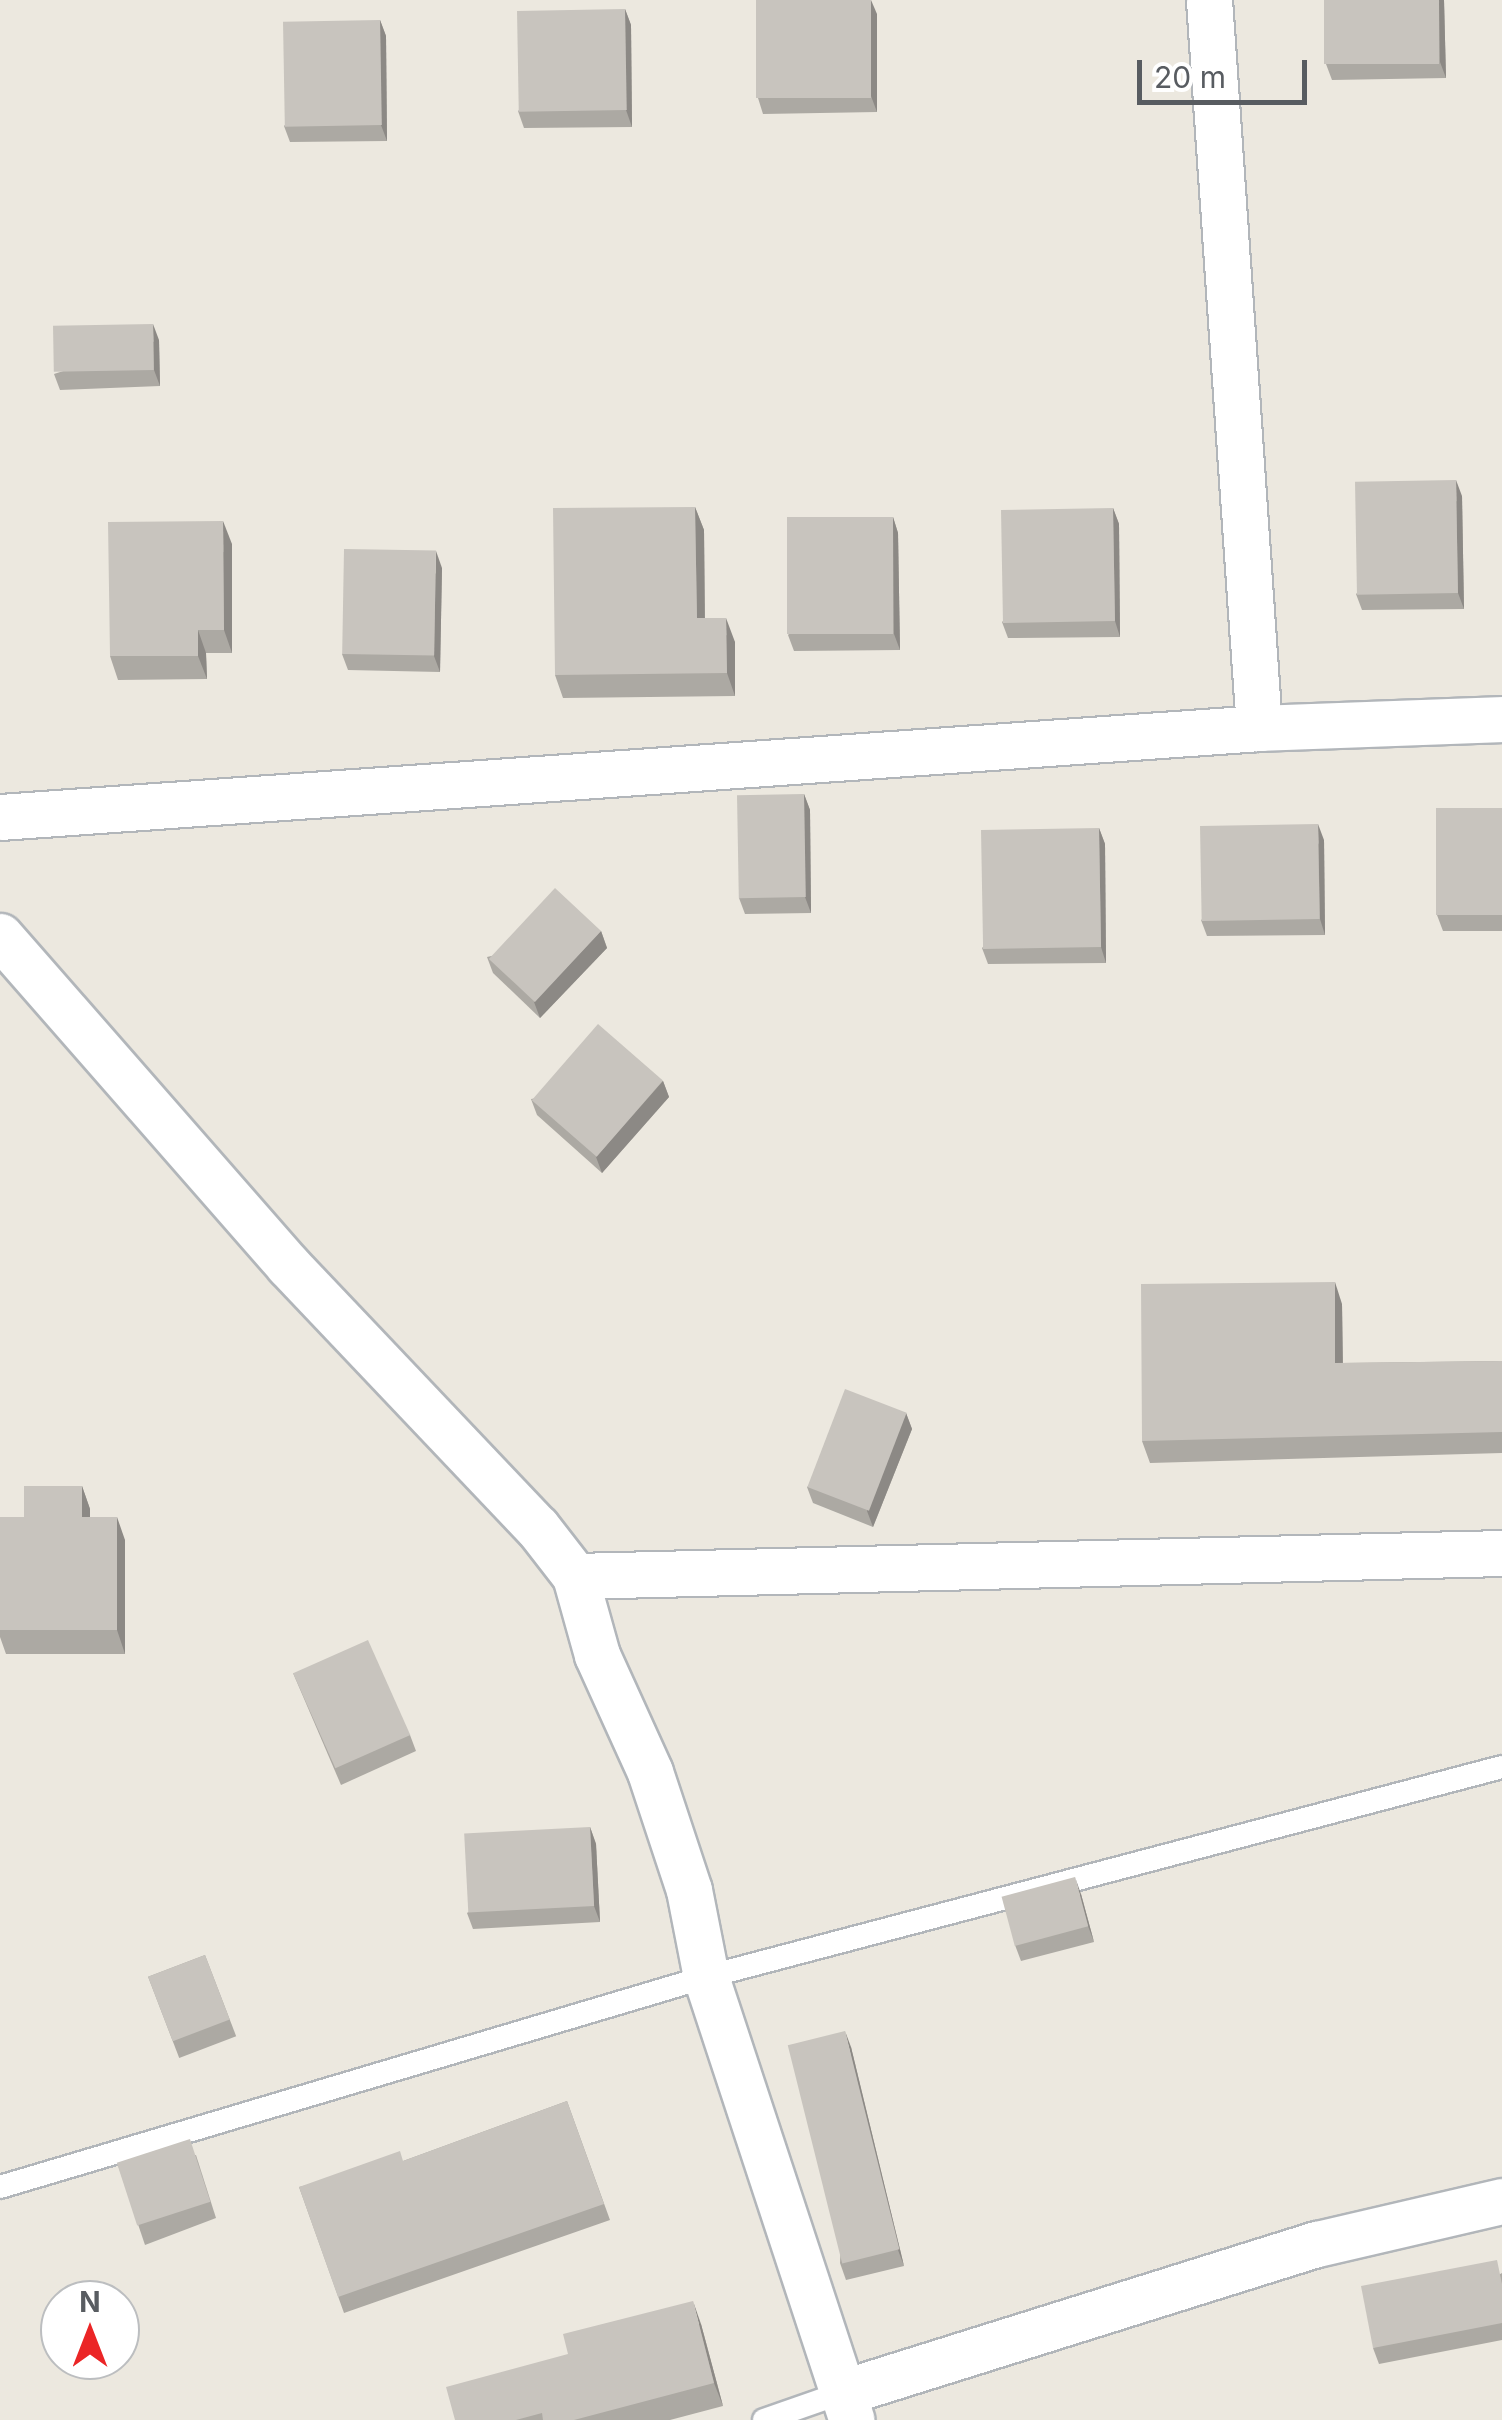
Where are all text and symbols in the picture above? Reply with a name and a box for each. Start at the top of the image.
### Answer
scale bar [1142,40,1312,102]
text: 20 m [1154,59,1226,95]
north arrow [40,2280,140,2380]
text: N [79,2285,101,2319]

